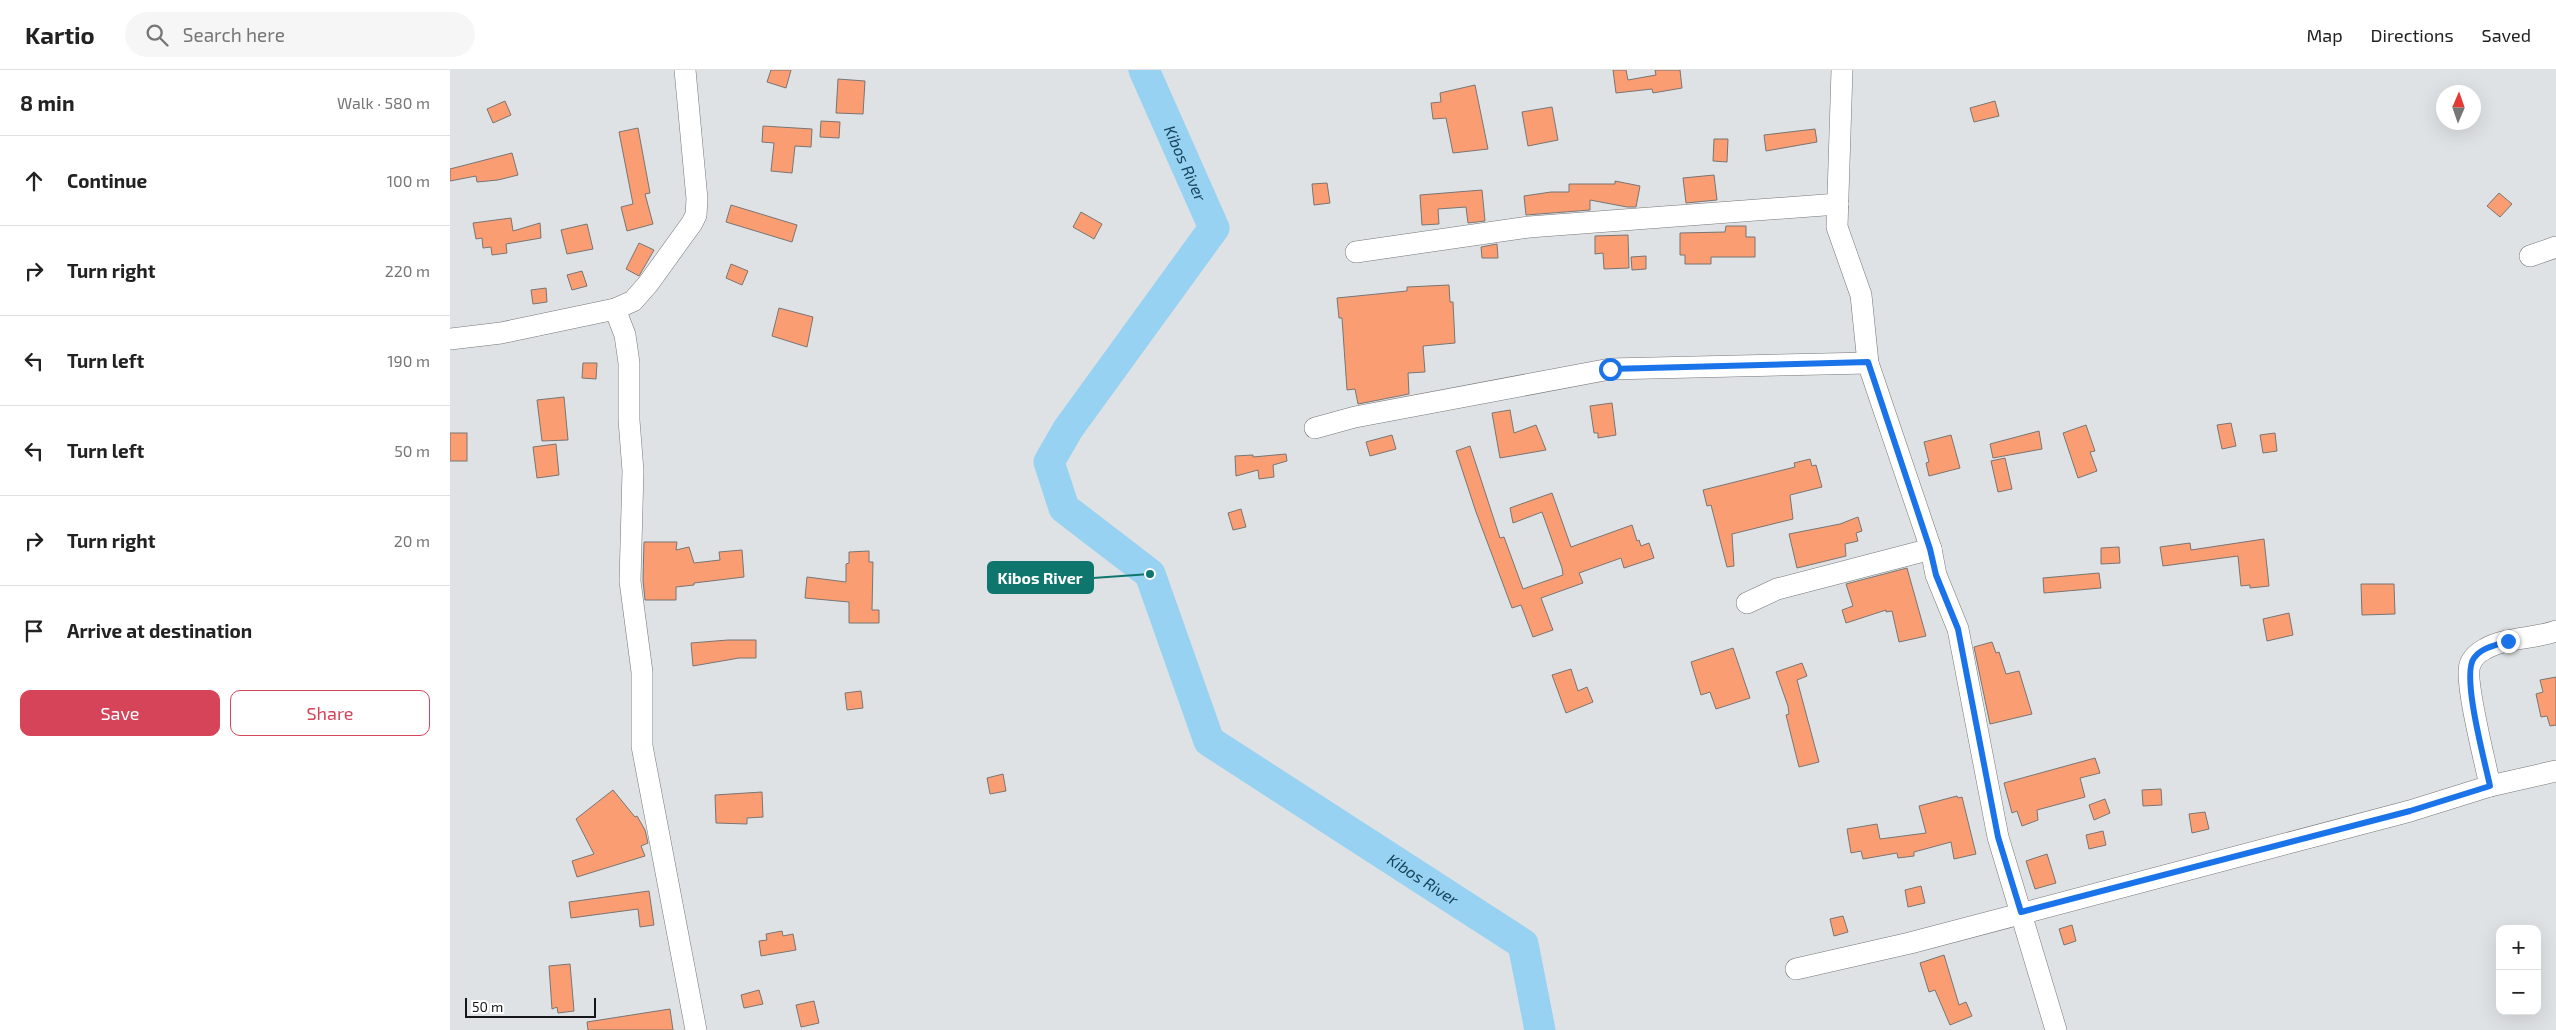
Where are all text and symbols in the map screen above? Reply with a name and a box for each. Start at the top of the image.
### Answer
search box [125,12,475,57]
text: Kartio [25,20,95,49]
icon: search [143,21,171,49]
text: Search here [183,23,285,46]
text: Map [2306,24,2343,46]
text: Directions [2371,24,2454,46]
text: Saved [2482,24,2531,46]
north arrow [2436,85,2481,130]
text: 8 min [20,90,75,115]
text: Walk · 580 m [337,93,430,112]
water label: Kibos River [1161,122,1211,204]
icon: ahead [20,167,48,195]
text: Continue [67,169,147,192]
text: 100 m [387,171,430,190]
icon: right [20,257,48,285]
text: Turn right [67,259,155,282]
text: 220 m [385,261,430,280]
icon: left [20,347,48,375]
text: Turn left [67,349,144,372]
text: 190 m [387,351,430,370]
route start [1599,358,1622,381]
icon: left [20,437,48,465]
text: Turn left [67,439,144,462]
text: 50 m [394,441,430,460]
icon: right [20,527,48,555]
text: Turn right [67,529,155,552]
text: 20 m [394,531,430,550]
callout: Kibos River [988,562,1093,593]
text: Kibos River [998,568,1083,587]
icon: arrive [20,617,48,645]
text: Arrive at destination [67,619,252,642]
route end [2497,630,2520,653]
button: Save [20,690,220,736]
button: Share [230,690,430,736]
water label: Kibos River [1384,849,1463,909]
map controls [2496,925,2541,1015]
button: + [2496,925,2541,970]
button: − [2496,970,2541,1015]
scale bar [465,995,596,1018]
text: 50 m [472,998,503,1015]

